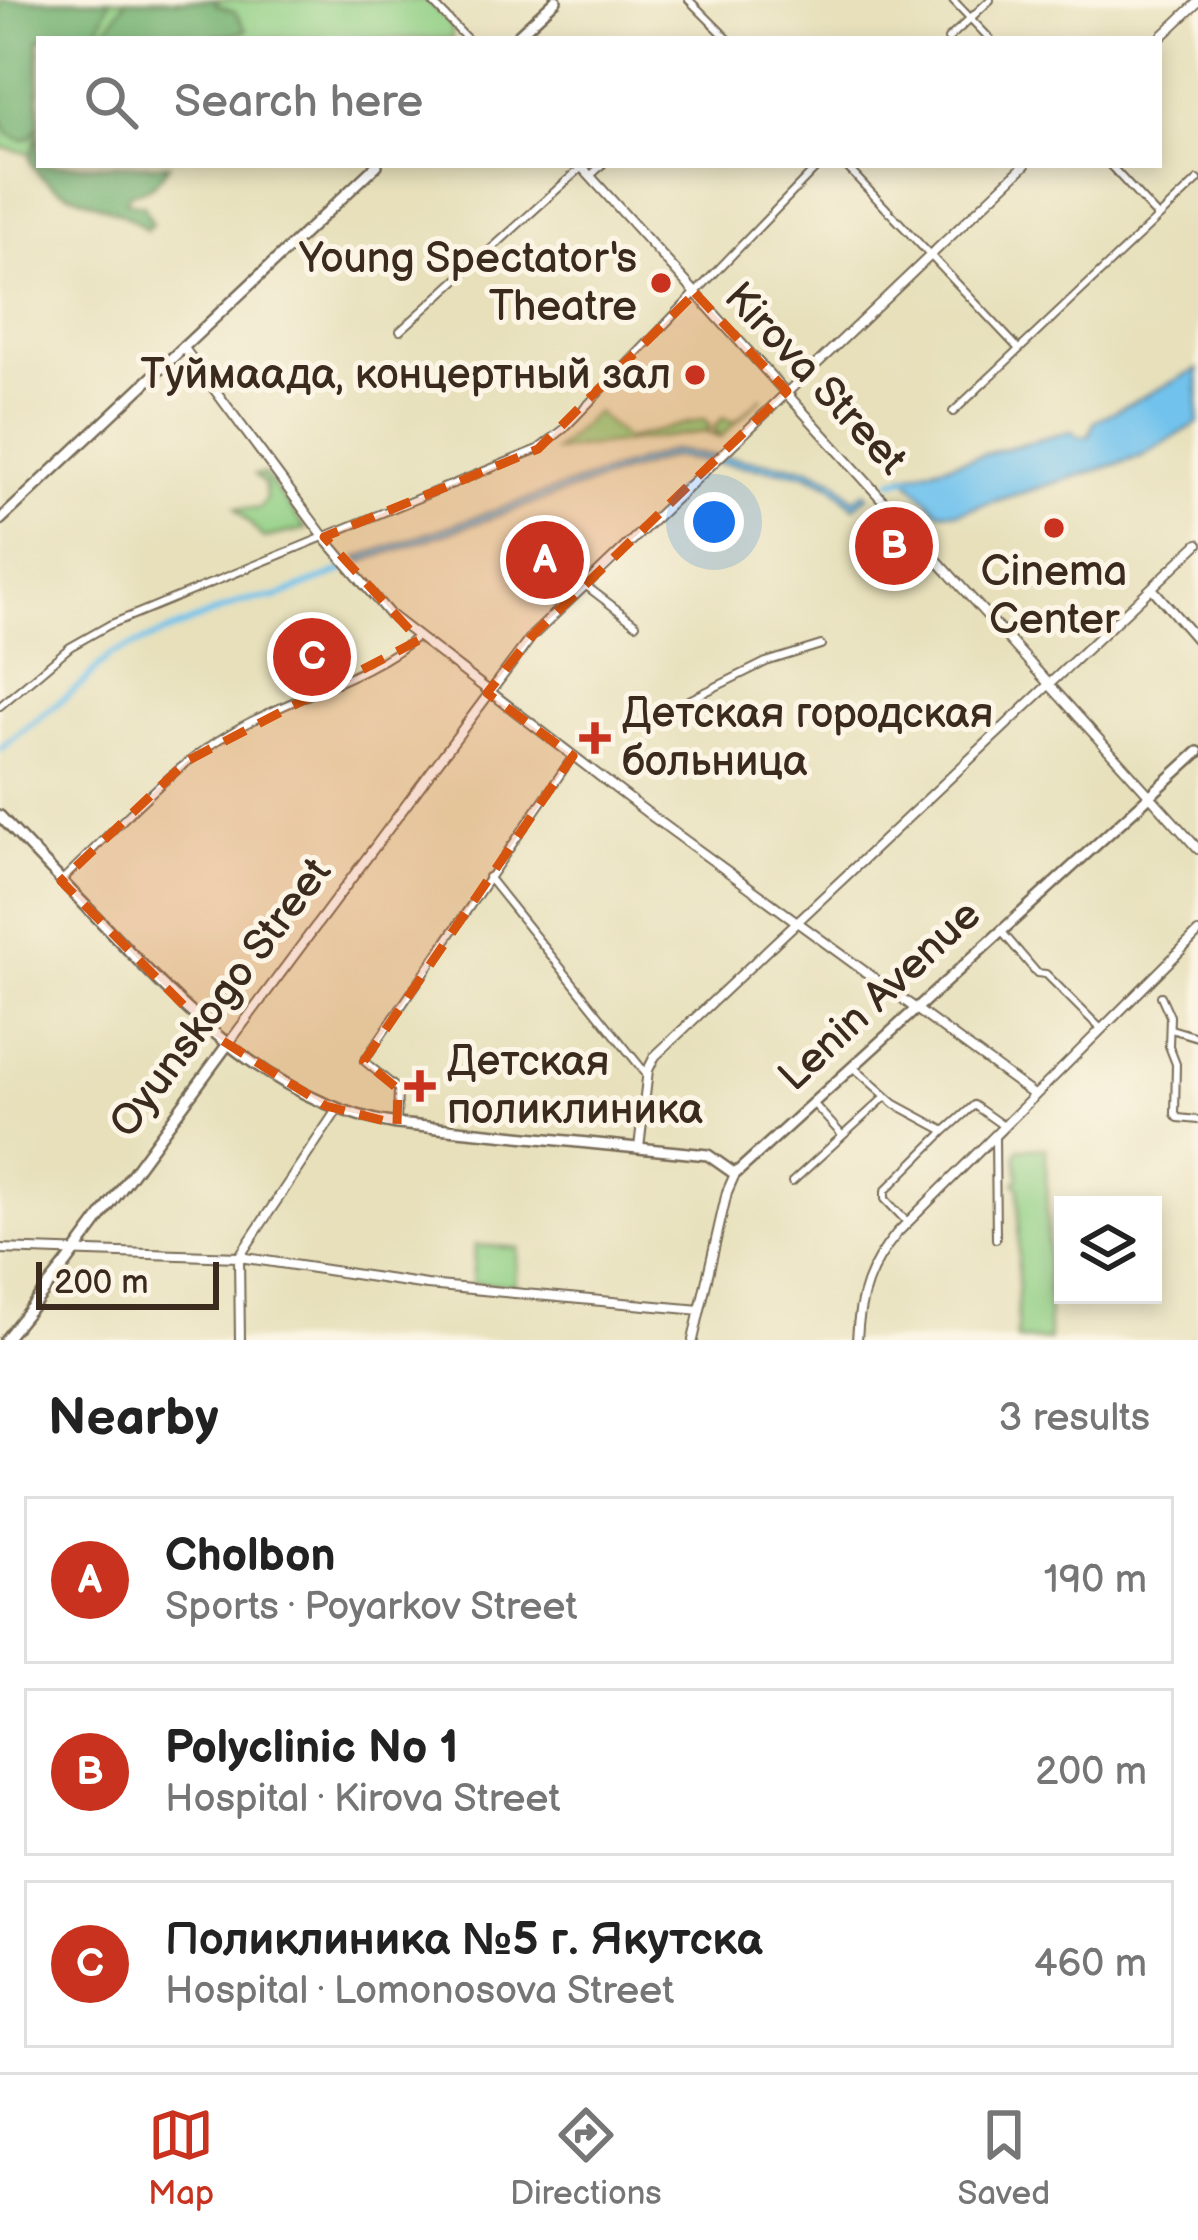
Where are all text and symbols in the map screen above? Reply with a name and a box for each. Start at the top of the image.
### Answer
search box [36,36,1162,168]
icon: search [78,69,144,135]
text: Search here [174,75,423,130]
place label: Young Spectator's Theatre [298,234,637,333]
marker: Young Spectator's Theatre [648,270,674,296]
street label: Kirova Street [713,272,917,486]
place label: Туймаада, концертный зал [141,350,671,401]
marker: Туймаада, концертный зал [682,362,708,388]
your location [684,492,744,552]
pin: B [855,501,933,591]
pin: A [506,515,584,605]
marker: Cinema Center [1041,515,1067,541]
place label: Cinema Center [981,547,1127,646]
pin: C [273,612,351,702]
place label: Детская городская больница [622,689,993,788]
marker: Детская городская больница [579,722,611,754]
street label: Oyunskogo Street [99,848,343,1148]
street label: Lenin Avenue [769,890,991,1102]
place label: Детская поликлиника [447,1037,704,1136]
marker: Детская поликлиника [404,1070,436,1102]
map controls [1054,1196,1162,1304]
button: layers [1054,1196,1162,1304]
scale bar [36,1256,219,1309]
text: 200 m [54,1263,148,1303]
text: Nearby [48,1388,219,1449]
text: 3 results [998,1395,1150,1442]
text: Cholbon [165,1529,336,1584]
text: A [78,1557,102,1604]
text: 190 m [1044,1557,1147,1604]
text: Sports · Poyarkov Street [165,1584,577,1631]
text: Polyclinic No 1 [165,1721,459,1776]
text: B [76,1749,104,1796]
text: 200 m [1035,1749,1147,1796]
text: Hospital · Kirova Street [165,1776,560,1823]
text: Поликлиника №5 г. Якутска [165,1913,763,1968]
text: C [76,1941,104,1988]
text: 460 m [1034,1941,1147,1988]
text: Hospital · Lomonosova Street [165,1968,674,2015]
tab: Map [148,2102,214,2214]
tab: Directions [510,2102,662,2214]
tab: Saved [957,2102,1050,2214]

